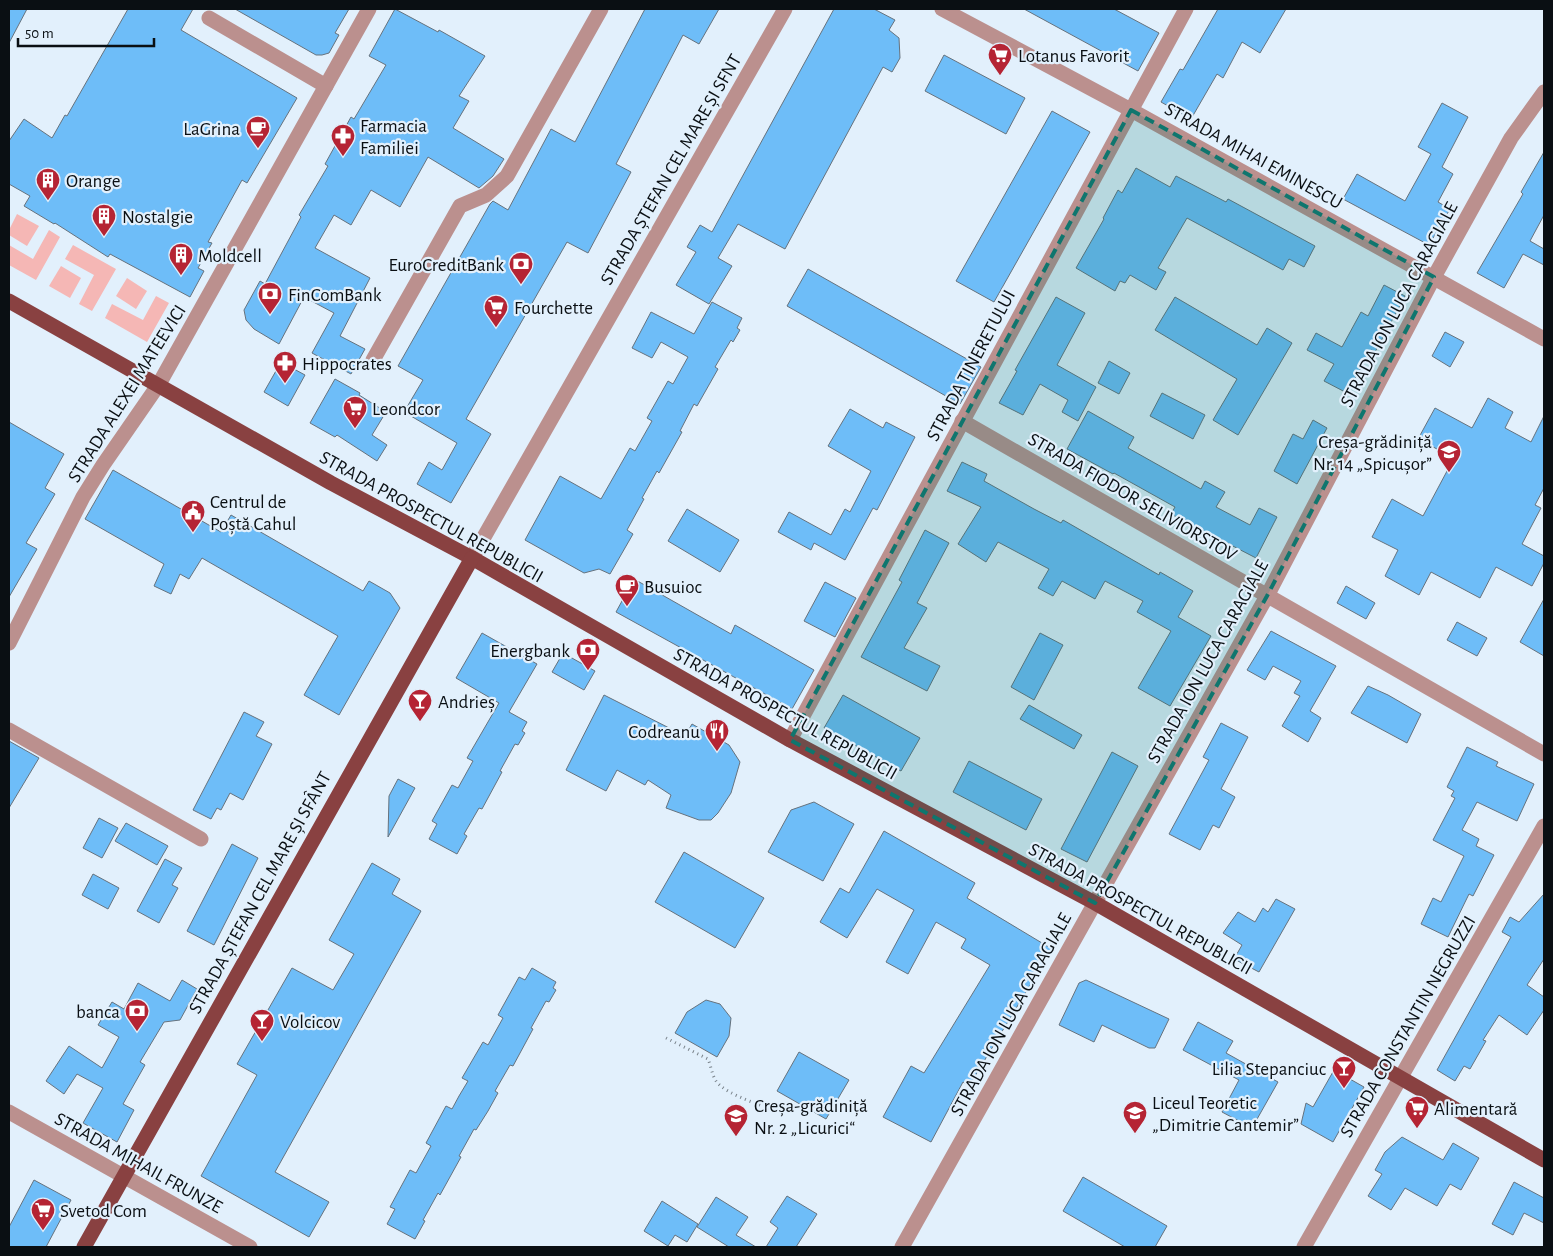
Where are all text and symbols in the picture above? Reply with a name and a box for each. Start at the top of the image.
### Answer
scale bar [18,15,154,47]
text: 50 m [25,26,54,41]
supermarket icon: Lotanus Favorit [987,42,1013,76]
place label: Lotanus Favorit [1018,47,1129,66]
street label: STRADA ȘTEFAN CEL MARE ȘI SFNT [597,51,746,289]
street label: STRADA MIHAI EMINESCU [1161,100,1345,213]
cafe icon: LaGrina [245,115,271,149]
place label: Farmacia Familiei [360,117,427,158]
place label: LaGrina [183,120,240,139]
pharmacy icon: Farmacia Familiei [330,123,356,157]
building icon: Orange [35,167,61,201]
place label: Orange [66,172,120,191]
street label: STRADA ION LUCA CARAGIALE [1337,199,1461,410]
building icon: Nostalgie [91,203,117,237]
place label: Nostalgie [122,208,193,227]
building icon: Moldcell [168,242,194,276]
place label: Moldcell [198,247,262,266]
bank icon: EuroCreditBank [508,251,534,285]
place label: EuroCreditBank [389,256,504,275]
bank icon: FinComBank [257,281,283,315]
place label: FinComBank [288,286,382,305]
street label: STRADA TINERETULUI [924,287,1019,444]
supermarket icon: Fourchette [483,294,509,328]
place label: Fourchette [514,299,593,318]
street label: STRADA ALEXEI MATEEVICI [65,302,190,486]
pharmacy icon: Hippocrates [272,350,298,384]
place label: Hippocrates [302,355,392,374]
supermarket icon: Leondcor [342,395,368,429]
place label: Leondcor [372,400,440,419]
street label: STRADA FIODOR SELIVIORSTOV [1025,430,1240,565]
place label: Creșa-grădiniță Nr. 14 „Spicușor” [1313,433,1432,475]
school or university icon: Creșa-grădiniță Nr. 14 „Spicușor” [1436,439,1462,473]
street label: STRADA PROSPECTUL REPUBLICII [316,448,546,587]
place label: Centrul de Poștă Cahul [210,493,296,535]
public building icon: Centrul de Poștă Cahul [180,499,206,533]
street label: STRADA ION LUCA CARAGIALE [1144,557,1272,766]
cafe icon: Busuioc [614,573,640,607]
place label: Busuioc [644,578,702,597]
bank icon: Energbank [575,637,601,671]
place label: Energbank [490,642,570,661]
street label: STRADA PROSPECTUL REPUBLICII [670,645,900,784]
bar icon: Andrieș [407,688,433,722]
place label: Andrieș [438,693,495,713]
restaurant icon: Codreanu [704,718,730,752]
place label: Codreanu [628,723,700,742]
street label: STRADA ȘTEFAN CEL MARE ȘI SFÂNT [184,768,336,1017]
street label: STRADA PROSPECTUL REPUBLICII [1025,840,1255,979]
street label: STRADA ION LUCA CARAGIALE [947,910,1075,1119]
street label: STRADA CONSTANTIN NEGRUZZI [1337,913,1480,1141]
bank icon: banca [124,998,150,1032]
place label: banca [76,1003,120,1022]
bar icon: Volcicov [249,1008,275,1042]
place label: Volcicov [280,1013,340,1032]
bar icon: Lilia Stepanciuc [1331,1055,1357,1089]
place label: Lilia Stepanciuc [1212,1060,1326,1079]
place label: Liceul Teoretic „Dimitrie Cantemir” [1152,1094,1299,1135]
supermarket icon: Alimentară [1404,1095,1430,1129]
place label: Creșa-grădiniță Nr. 2 „Licurici“ [754,1097,868,1138]
school or university icon: Liceul Teoretic „Dimitrie Cantemir” [1122,1100,1148,1134]
place label: Alimentară [1434,1100,1518,1119]
school or university icon: Creșa-grădiniță Nr. 2 „Licurici“ [723,1103,749,1137]
street label: STRADA MIHAIL FRUNZE [51,1109,225,1217]
supermarket icon: Svetod Com [30,1197,56,1231]
place label: Svetod Com [60,1202,147,1221]

